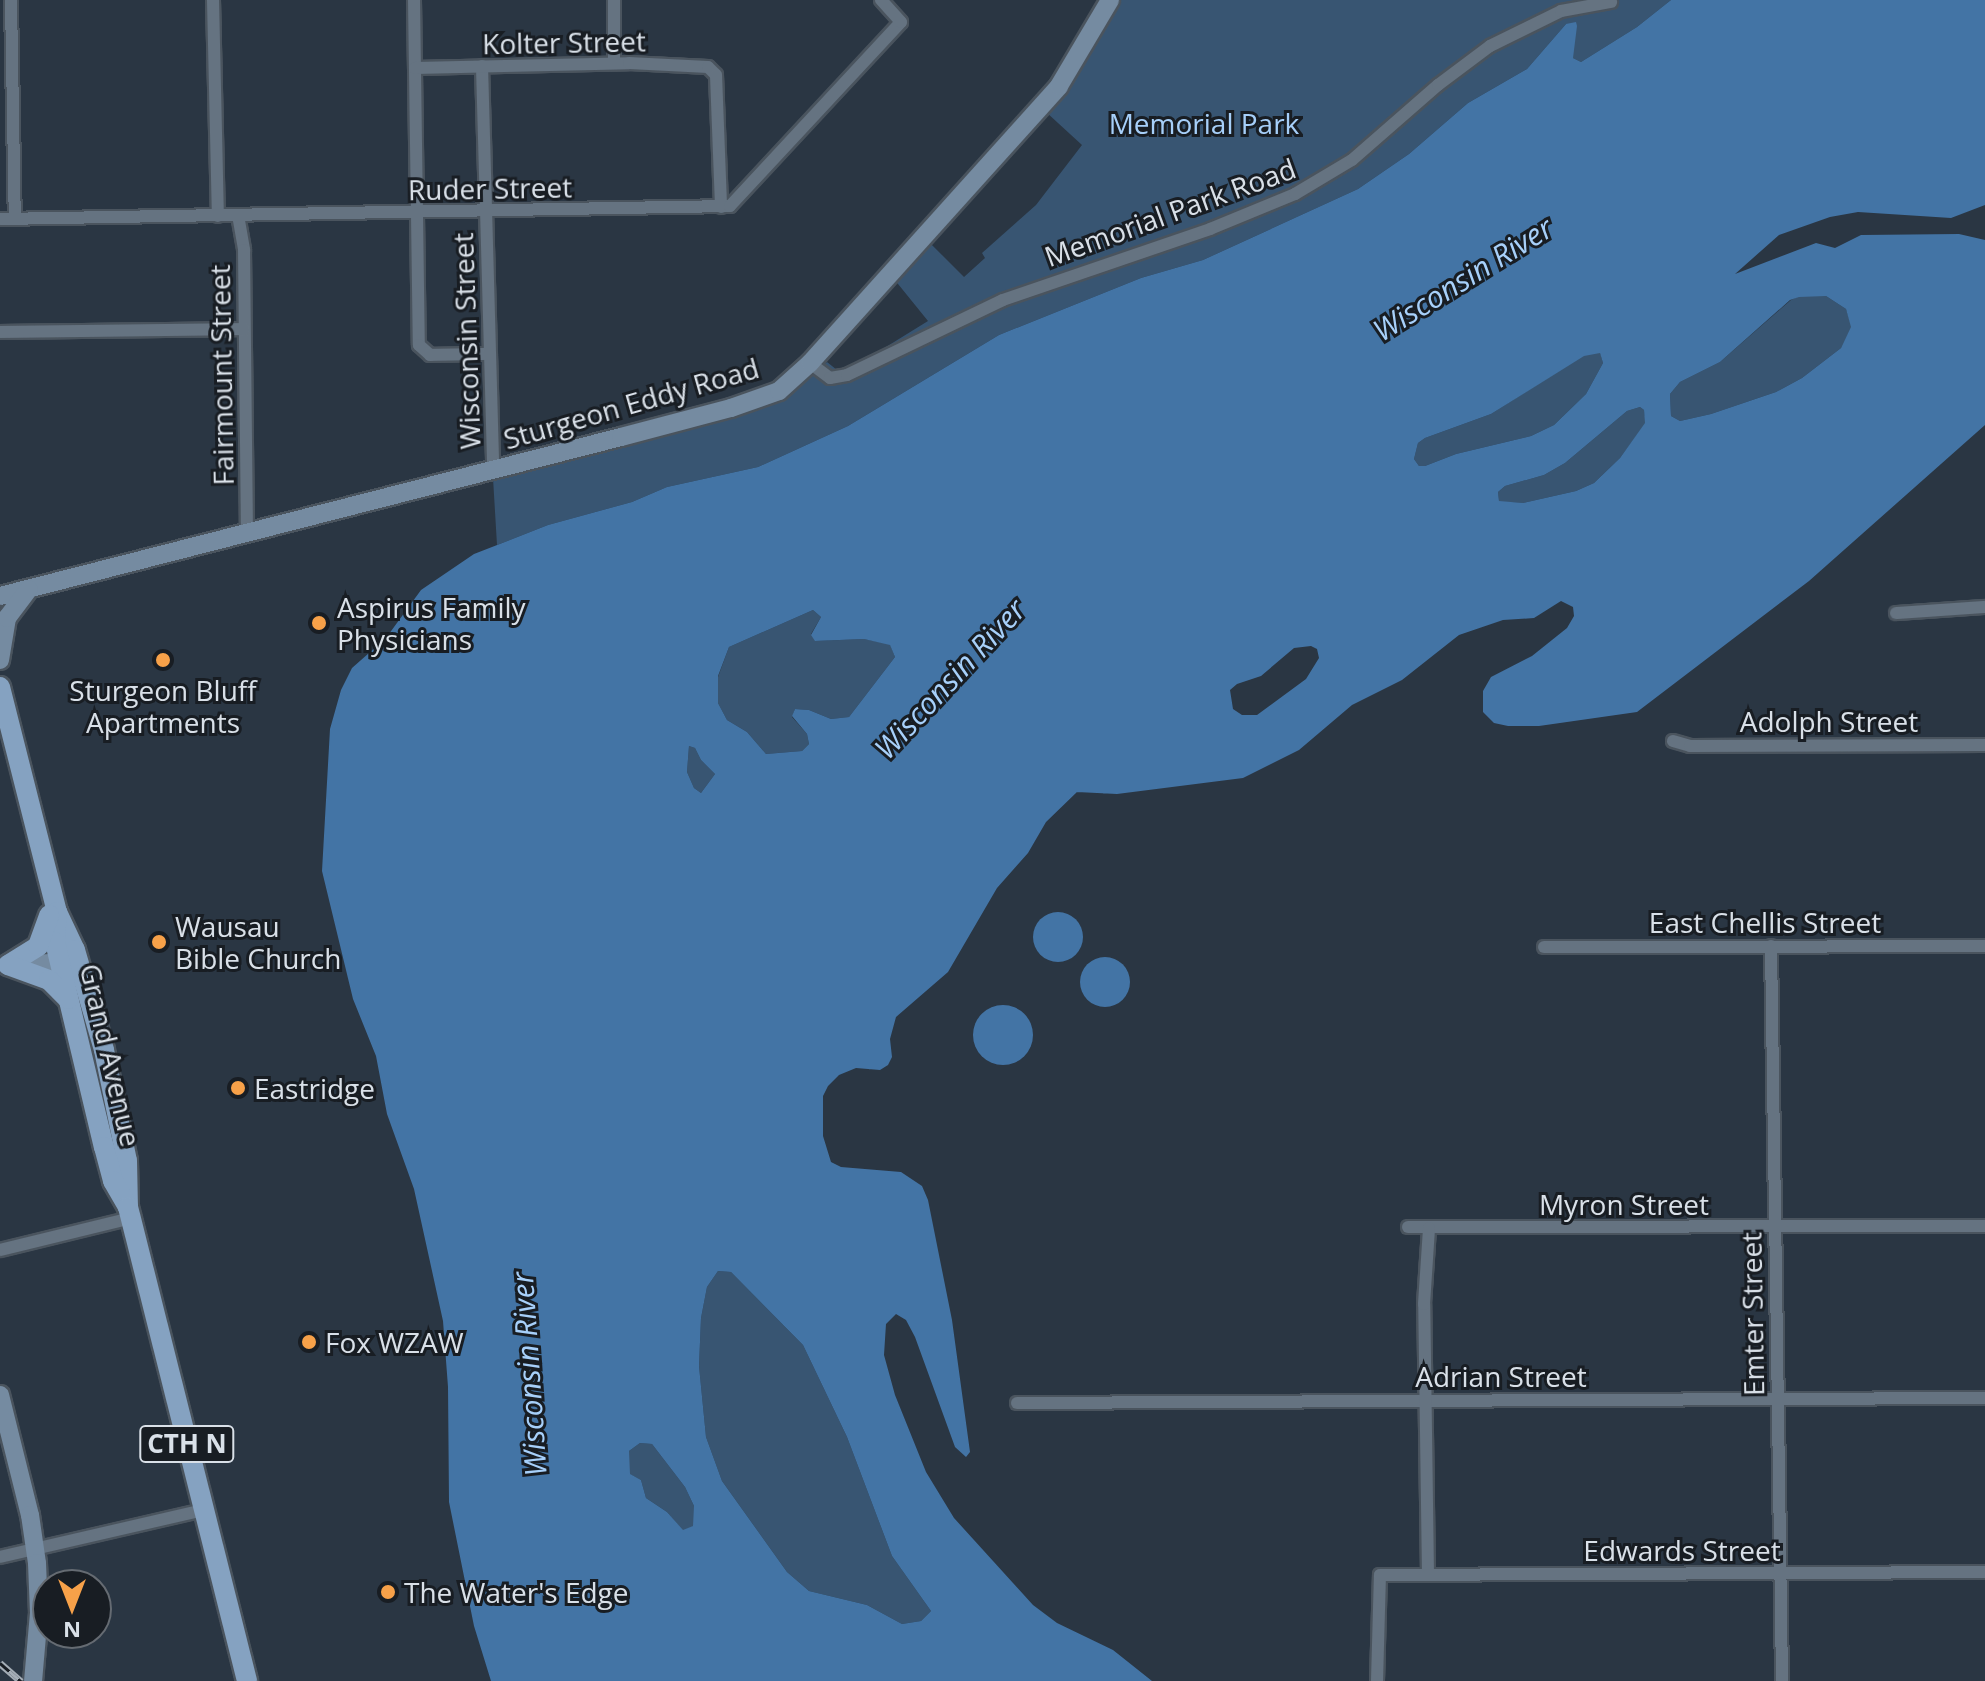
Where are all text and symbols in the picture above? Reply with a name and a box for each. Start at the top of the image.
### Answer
street label: Kolter Street [482,24,646,60]
park label: Memorial Park [1109,106,1299,140]
street label: Memorial Park Road [1040,151,1300,273]
street label: Ruder Street [408,170,572,206]
water label: Wisconsin River [1367,209,1559,349]
street label: Wisconsin Street [445,232,487,450]
street label: Fairmount Street [202,264,240,486]
street label: Sturgeon Eddy Road [499,350,763,456]
place label: Aspirus Family Physicians [337,590,526,656]
water label: Wisconsin River [867,592,1033,766]
marker: Aspirus Family Physicians [308,612,330,634]
marker: Sturgeon Bluff Apartments [154,651,172,669]
place label: Sturgeon Bluff Apartments [69,673,257,739]
street label: Adolph Street [1740,704,1918,738]
street label: East Chellis Street [1649,905,1881,939]
place label: Wausau Bible Church [175,909,341,975]
marker: Wausau Bible Church [150,933,168,951]
street label: Grand Avenue [74,960,148,1150]
place label: Eastridge [254,1071,375,1105]
marker: Eastridge [229,1079,247,1097]
street label: Myron Street [1539,1187,1709,1221]
street label: Emter Street [1734,1232,1770,1396]
water label: Wisconsin River [504,1271,554,1477]
place label: Fox WZAW [325,1325,464,1359]
marker: Fox WZAW [300,1333,318,1351]
street label: Adrian Street [1415,1359,1587,1393]
road number: CTH N [139,1422,235,1466]
street label: Edwards Street [1583,1533,1781,1567]
north arrow [32,1569,112,1649]
place label: The Water's Edge [404,1575,629,1609]
marker: The Water's Edge [379,1583,397,1601]
text: N [63,1616,81,1646]

